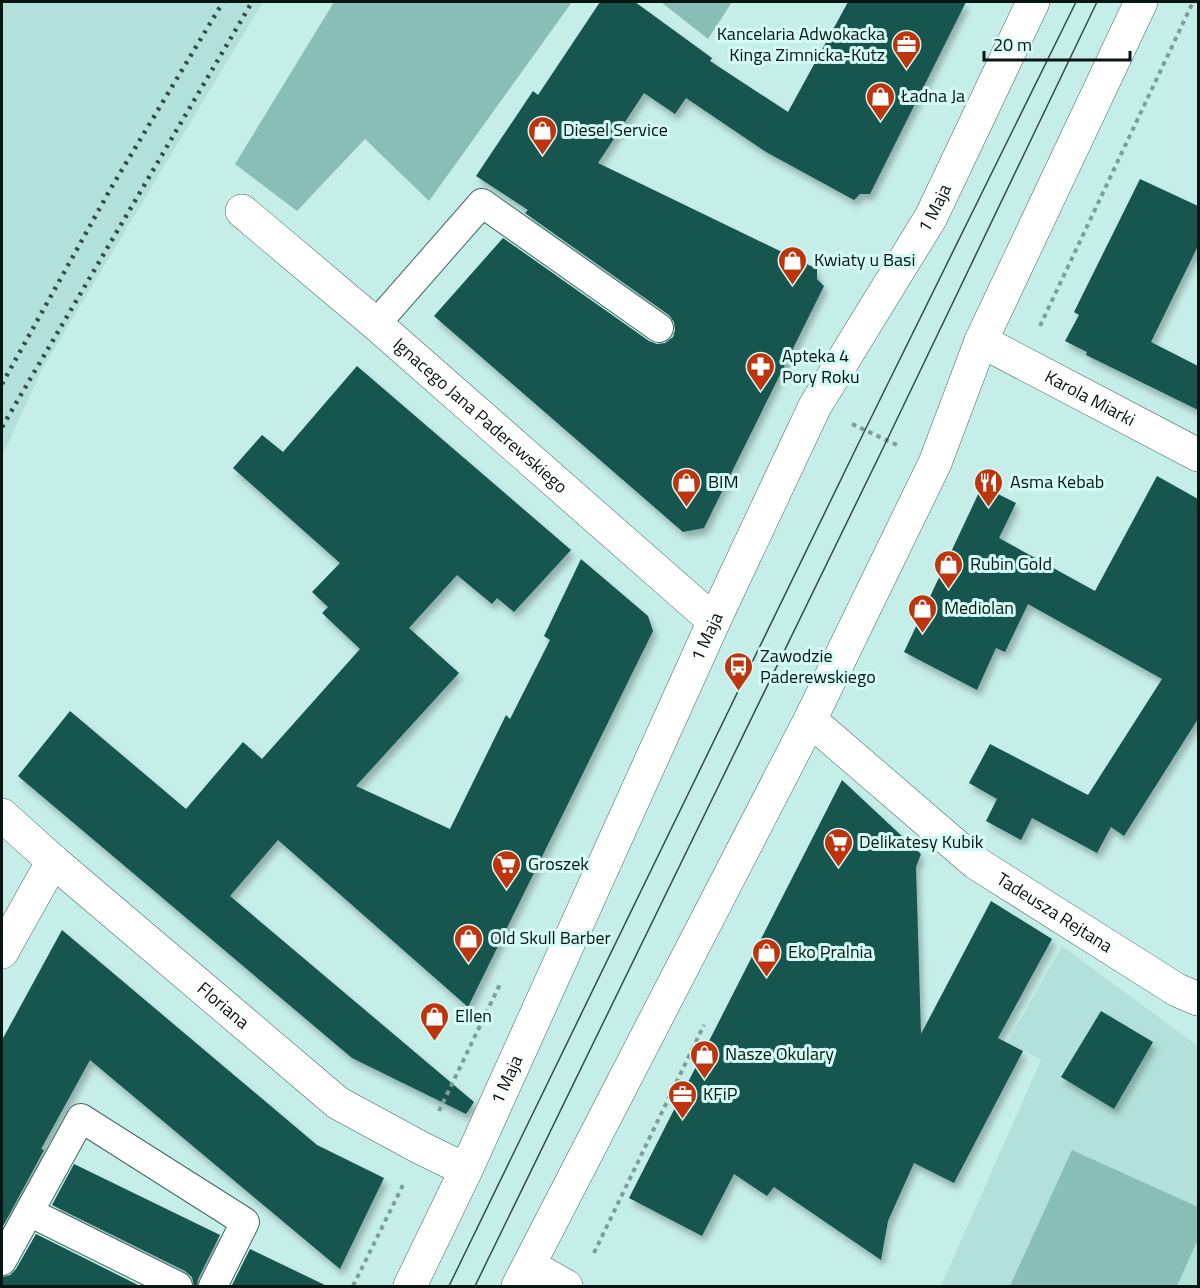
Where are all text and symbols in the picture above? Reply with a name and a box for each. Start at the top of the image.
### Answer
place label: Kancelaria Adwokacka Kinga Zimnicka-Kutz [717,20,885,68]
scale bar [984,24,1130,62]
office icon: Kancelaria Adwokacka Kinga Zimnicka-Kutz [890,28,922,70]
text: 20 m [993,31,1032,58]
shop icon: Ładna Ja [864,80,896,122]
place label: Ładna Ja [900,82,965,109]
shop icon: Diesel Service [526,114,558,156]
place label: Diesel Service [563,116,668,143]
street label: 1 Maja [911,179,958,238]
shop icon: Kwiaty u Basi [777,244,809,286]
place label: Kwiaty u Basi [814,246,915,273]
street label: Ignacego Jana Paderewskiego [387,331,574,499]
place label: Apteka 4 Pory Roku [782,342,860,390]
pharmacy icon: Apteka 4 Pory Roku [745,350,777,392]
street label: Karola Miarki [1040,363,1140,433]
shop icon: BIM [671,466,703,508]
restaurant icon: Asma Kebab [973,466,1005,508]
place label: BIM [708,468,739,495]
place label: Asma Kebab [1010,468,1104,495]
shop icon: Rubin Gold [933,548,965,590]
place label: Rubin Gold [970,550,1052,577]
shop icon: Mediolan [907,592,939,634]
place label: Mediolan [944,594,1014,621]
street label: 1 Maja [684,607,729,665]
place label: Zawodzie Paderewskiego [760,642,876,690]
bus stop icon: Zawodzie Paderewskiego [723,650,755,692]
supermarket icon: Delikatesy Kubik [822,826,854,868]
place label: Delikatesy Kubik [859,828,984,855]
supermarket icon: Groszek [491,848,523,890]
place label: Groszek [528,850,589,877]
street label: Tadeusza Rejtana [991,865,1118,959]
shop icon: Old Skull Barber [453,922,485,964]
place label: Old Skull Barber [490,924,611,951]
shop icon: Eko Pralnia [751,936,783,978]
place label: Eko Pralnia [788,938,873,965]
street label: Floriana [192,975,256,1035]
shop icon: Ellen [418,1000,450,1042]
place label: Ellen [455,1002,492,1029]
shop icon: Nasze Okulary [688,1038,720,1080]
place label: Nasze Okulary [725,1040,834,1067]
street label: 1 Maja [484,1051,529,1108]
office icon: KFiP [666,1078,698,1120]
place label: KFiP [703,1080,738,1107]

